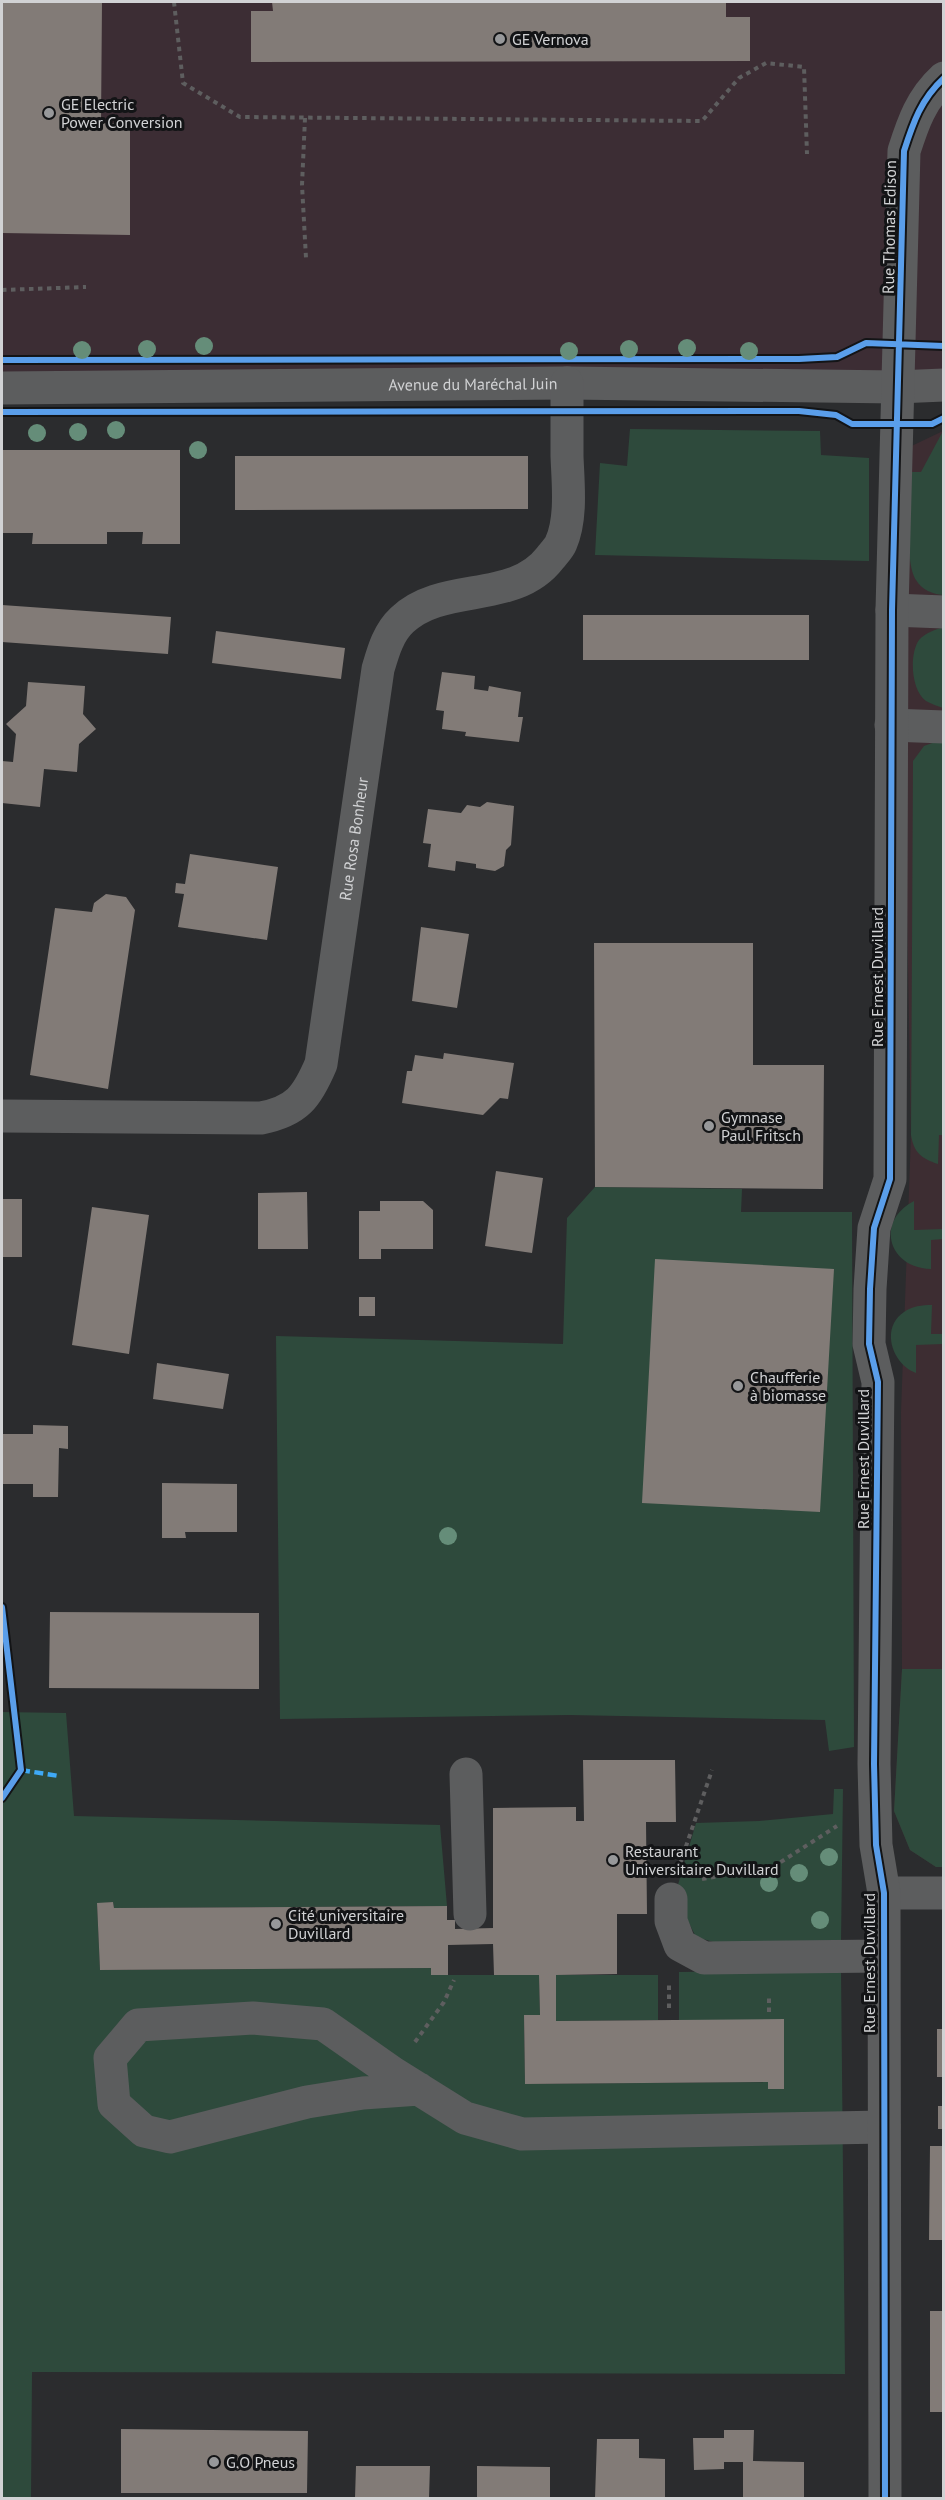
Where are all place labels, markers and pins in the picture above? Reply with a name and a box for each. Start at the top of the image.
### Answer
place label: GE Vernova [512,29,589,49]
marker: GE Vernova [493,32,507,46]
place label: GE Electric Power Conversion [61,94,183,132]
marker: GE Electric Power Conversion [42,106,56,120]
place label: Gymnase Paul Fritsch [721,1107,801,1145]
marker: Gymnase Paul Fritsch [702,1119,716,1133]
place label: Chaufferie à biomasse [750,1367,826,1405]
marker: Chaufferie à biomasse [731,1379,745,1393]
place label: Restaurant Universitaire Duvillard [625,1841,779,1879]
marker: Restaurant Universitaire Duvillard [606,1853,620,1867]
place label: Cité universitaire Duvillard [288,1905,404,1943]
marker: Cité universitaire Duvillard [269,1917,283,1931]
place label: G.O Pneus [226,2452,295,2472]
marker: G.O Pneus [207,2455,221,2469]

